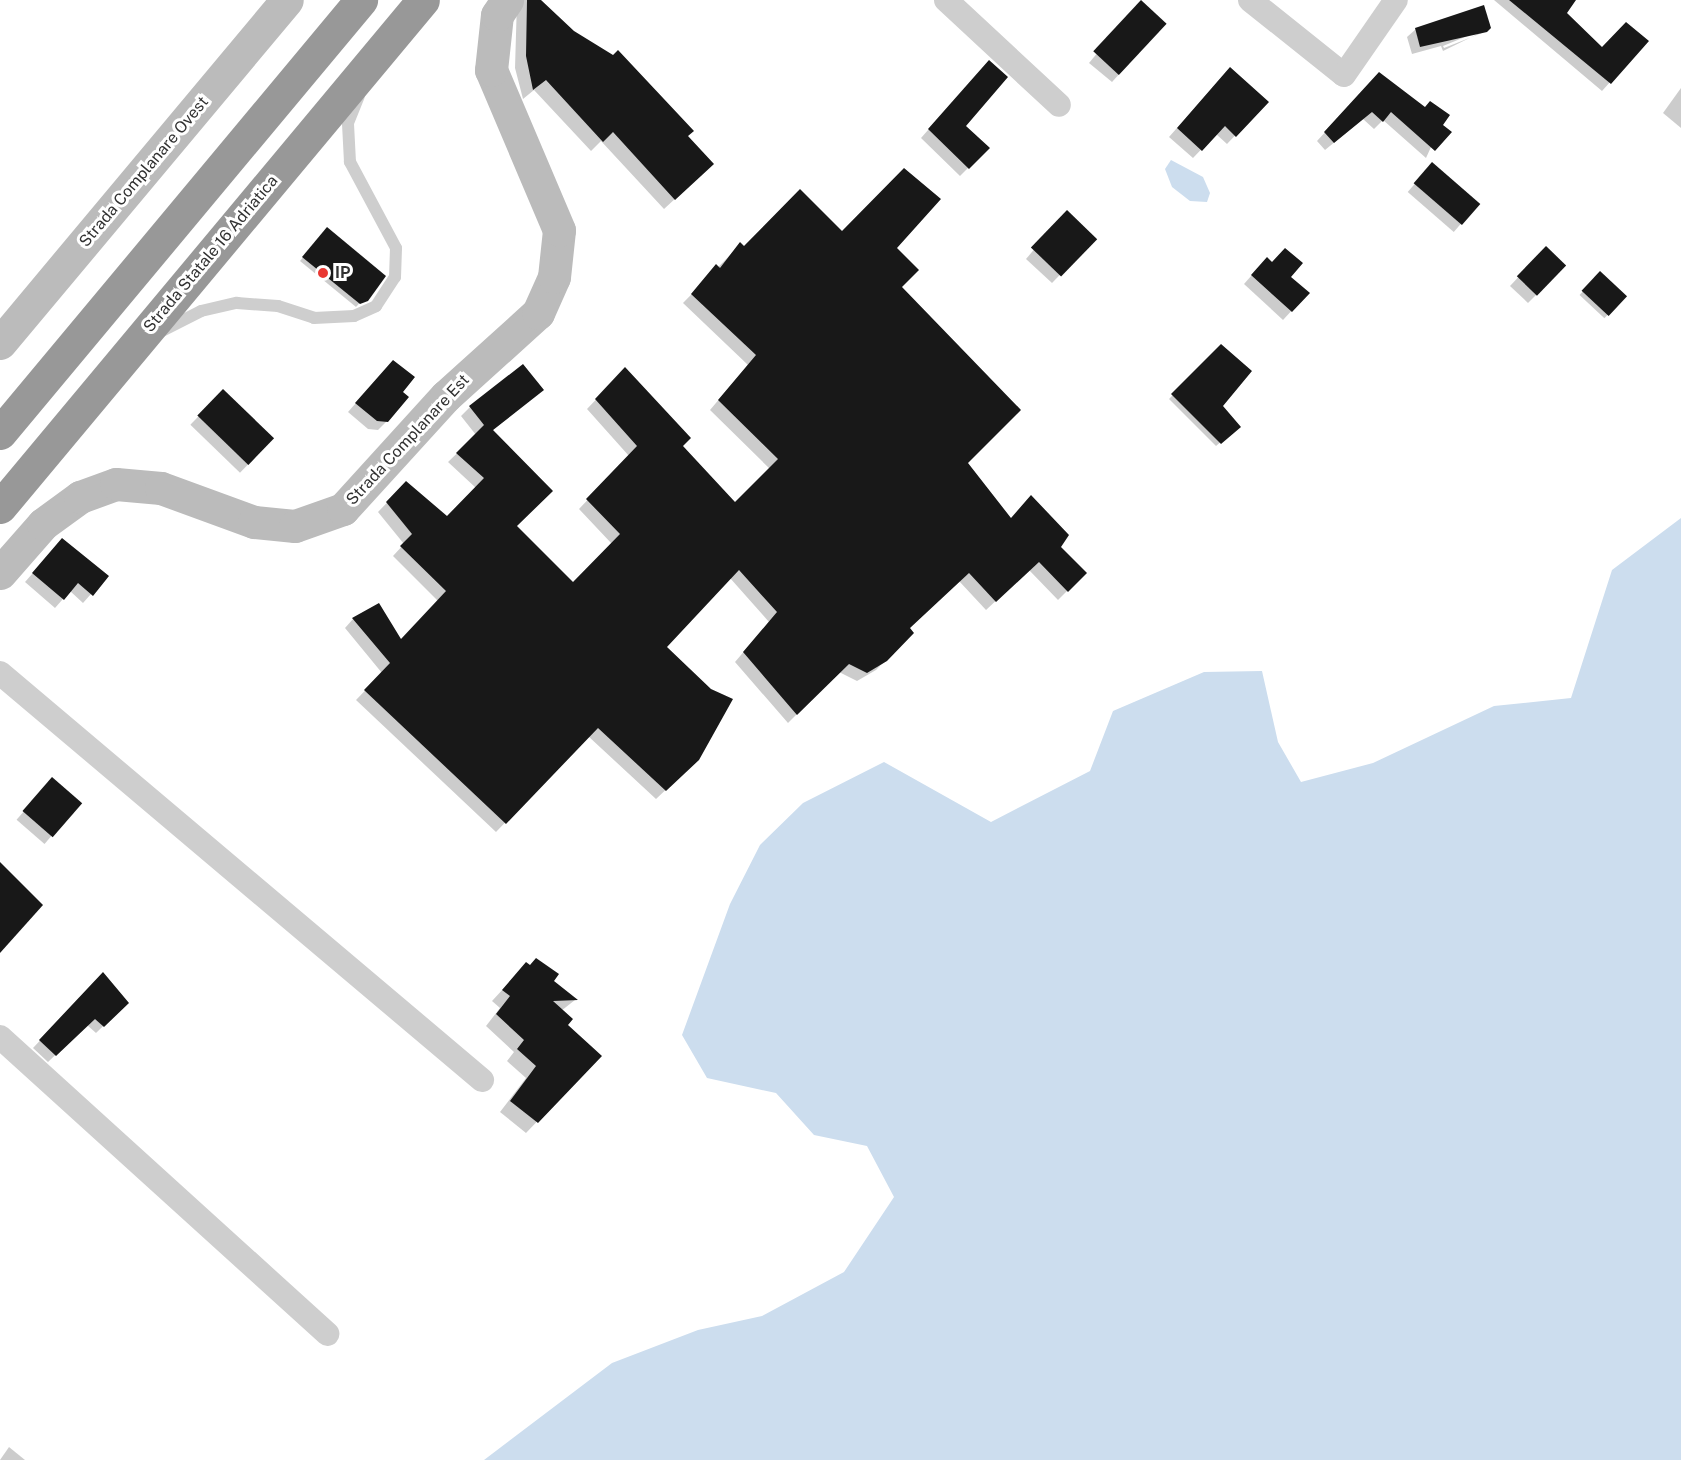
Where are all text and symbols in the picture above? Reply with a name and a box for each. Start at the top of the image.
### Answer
street label: Strada Complanare Ovest [75,93,213,251]
street label: Strada Statale 16 Adriatica [140,172,282,336]
place label: IP [335,263,350,283]
marker: IP [316,266,330,280]
street label: Strada Complanare Est [342,371,474,509]

